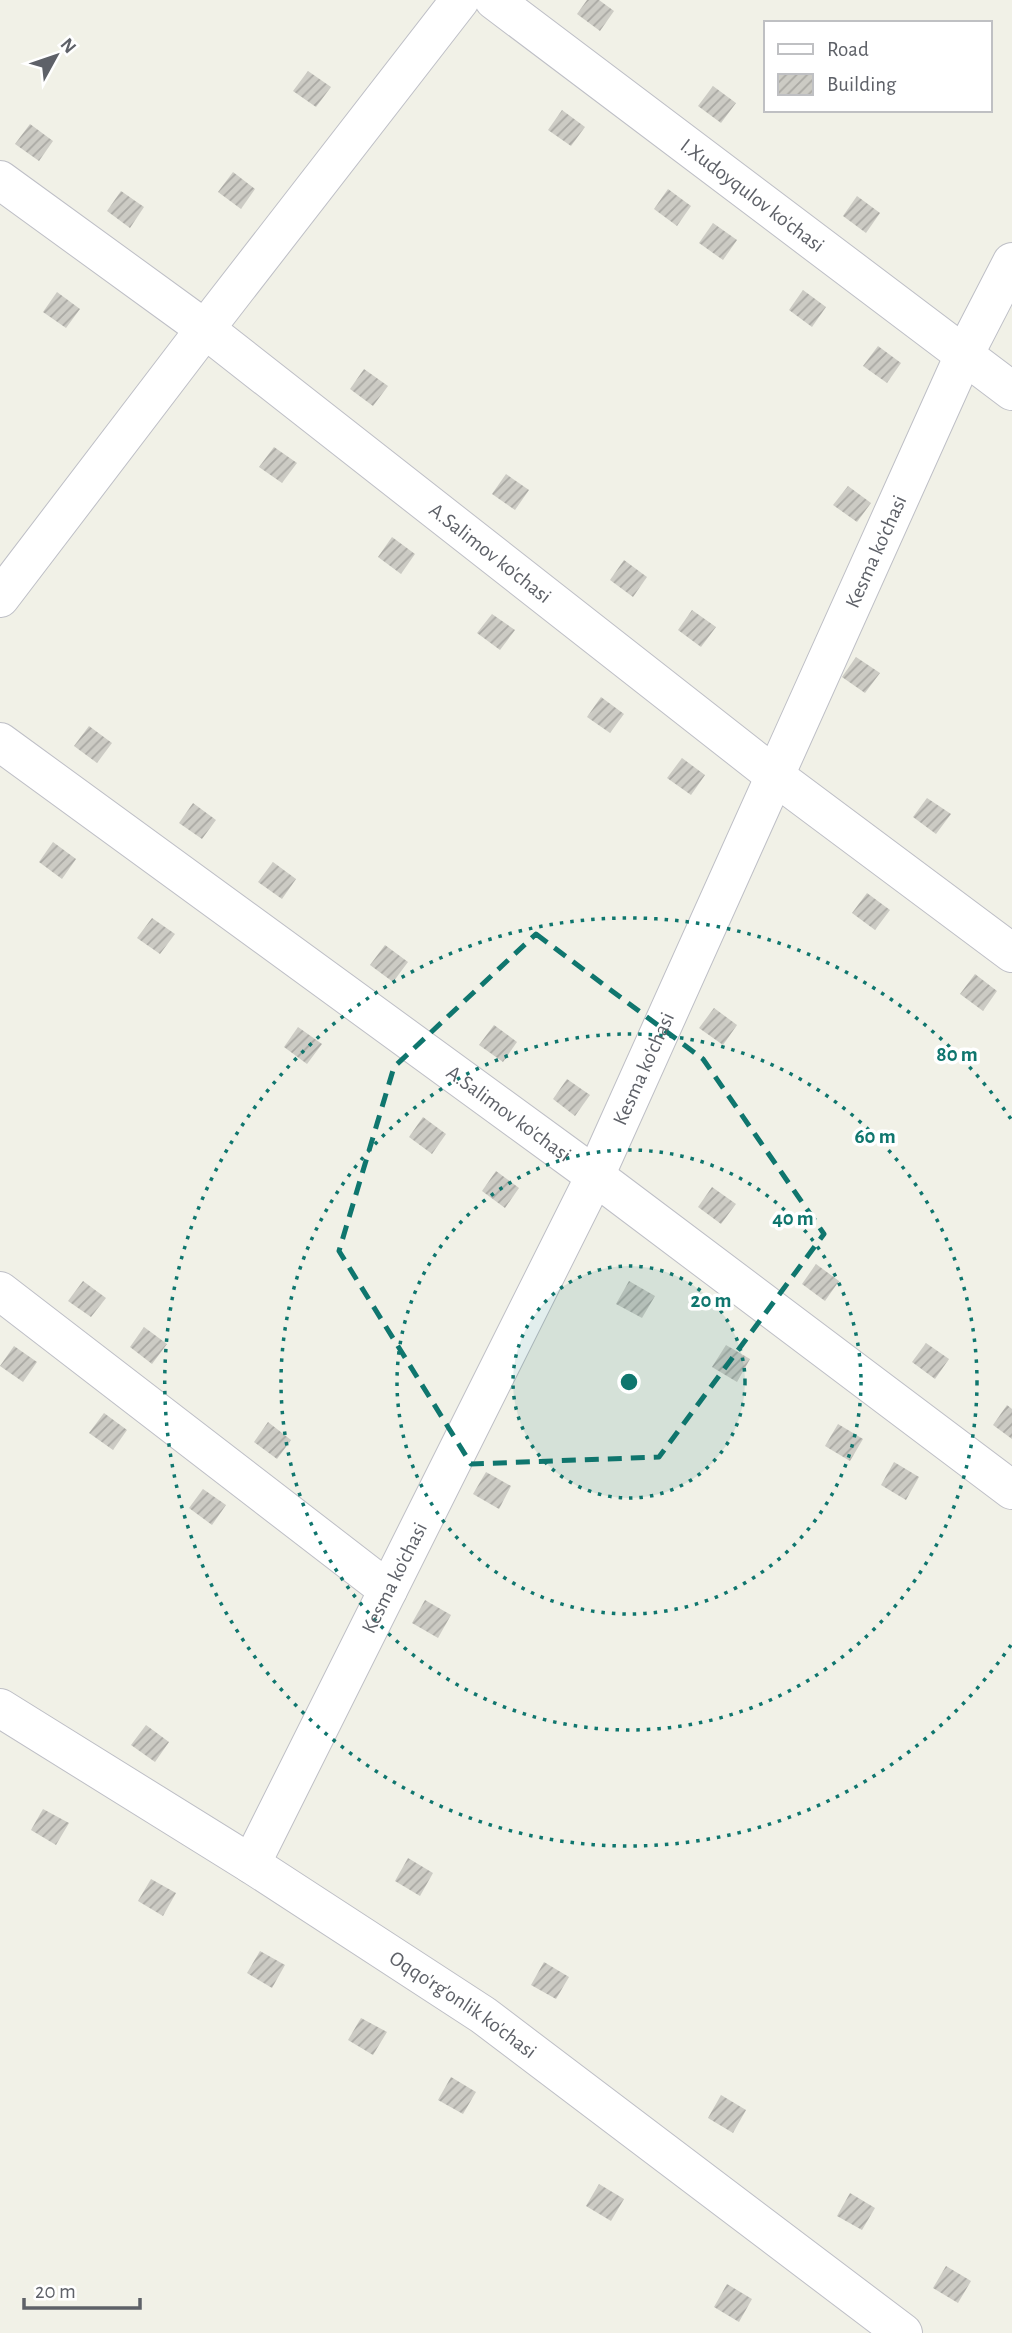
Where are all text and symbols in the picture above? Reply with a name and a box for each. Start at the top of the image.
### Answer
north arrow [21,21,91,91]
legend [764,21,991,112]
text: N [56,35,79,57]
text: Road [827,39,869,60]
text: Building [827,74,897,95]
street label: I.Xudoyqulov ko'chasi [677,134,828,256]
street label: Kesma ko'chasi [841,492,910,611]
street label: A.Salimov ko'chasi [426,499,555,607]
street label: Kesma ko'chasi [609,1009,678,1128]
text: 80 m [936,1044,978,1065]
street label: A.Salimov ko'chasi [443,1061,575,1165]
text: 60 m [854,1126,896,1147]
text: 40 m [772,1208,814,1229]
text: 20 m [691,1290,731,1311]
centre of rings [617,1370,641,1394]
street label: Kesma ko'chasi [358,1519,431,1637]
street label: Oqqo'rg'onlik ko'chasi [386,1947,541,2062]
scale bar [24,2266,140,2310]
text: 20 m [35,2281,76,2302]

